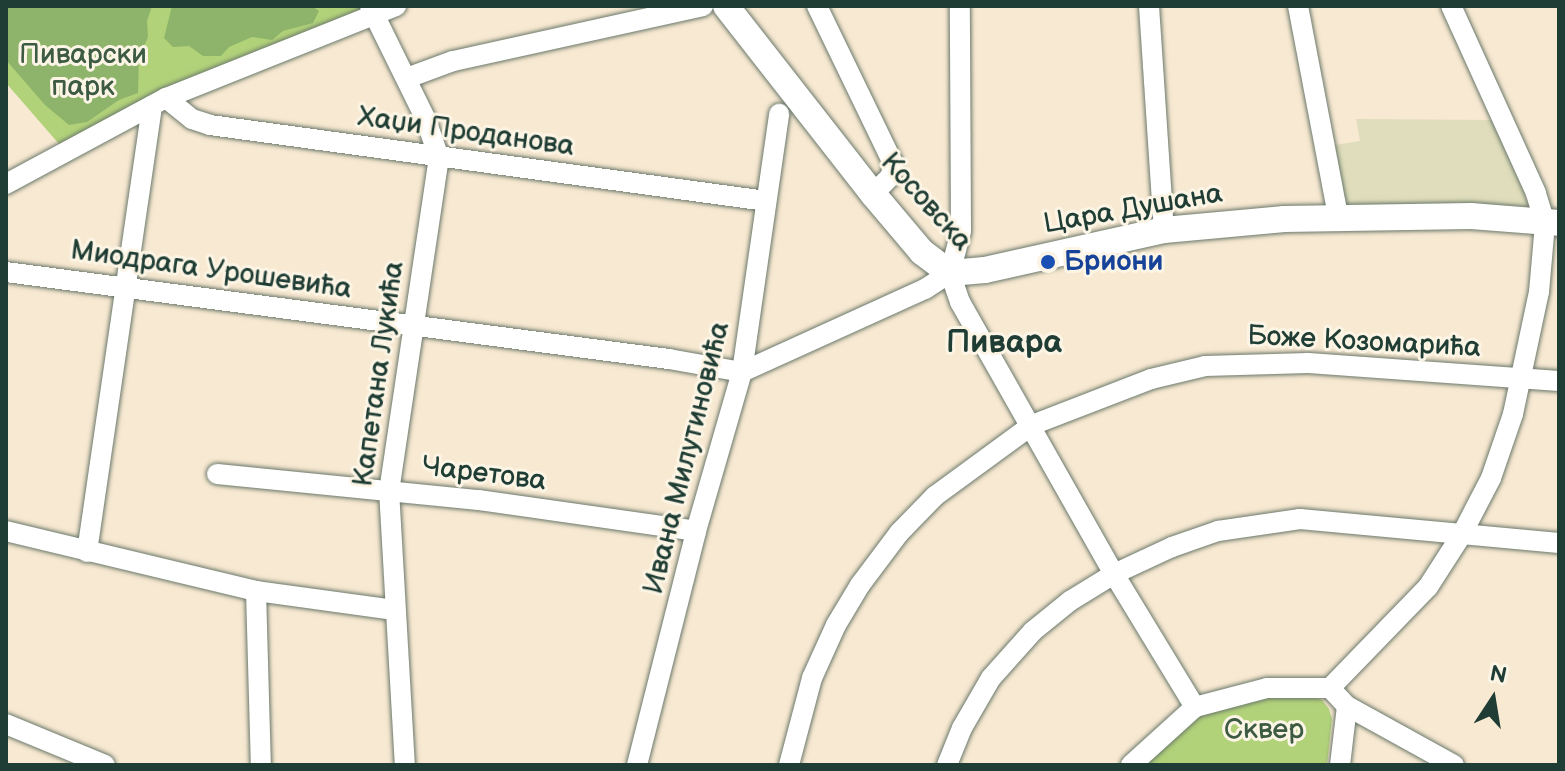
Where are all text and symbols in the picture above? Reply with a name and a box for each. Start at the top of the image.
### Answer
park label: Пиварски парк [19,38,147,104]
street label: Хаџи Проданова [356,100,576,164]
street label: Косовска [873,146,979,258]
street label: Цара Душана [1041,177,1225,241]
street label: Миодрага Урошевића [68,234,354,306]
place label: Бриони [1064,245,1163,279]
marker: Бриони [1039,253,1057,271]
street label: Капетана Лукића [347,259,411,489]
street label: Ивана Милутиновића [637,318,737,598]
street label: Боже Козомарића [1246,319,1482,365]
district label: Пивара [946,324,1062,362]
street label: Чаретова [420,450,548,498]
north arrow [1453,659,1533,739]
text: N [1487,660,1509,690]
park label: Сквер [1224,713,1304,747]

